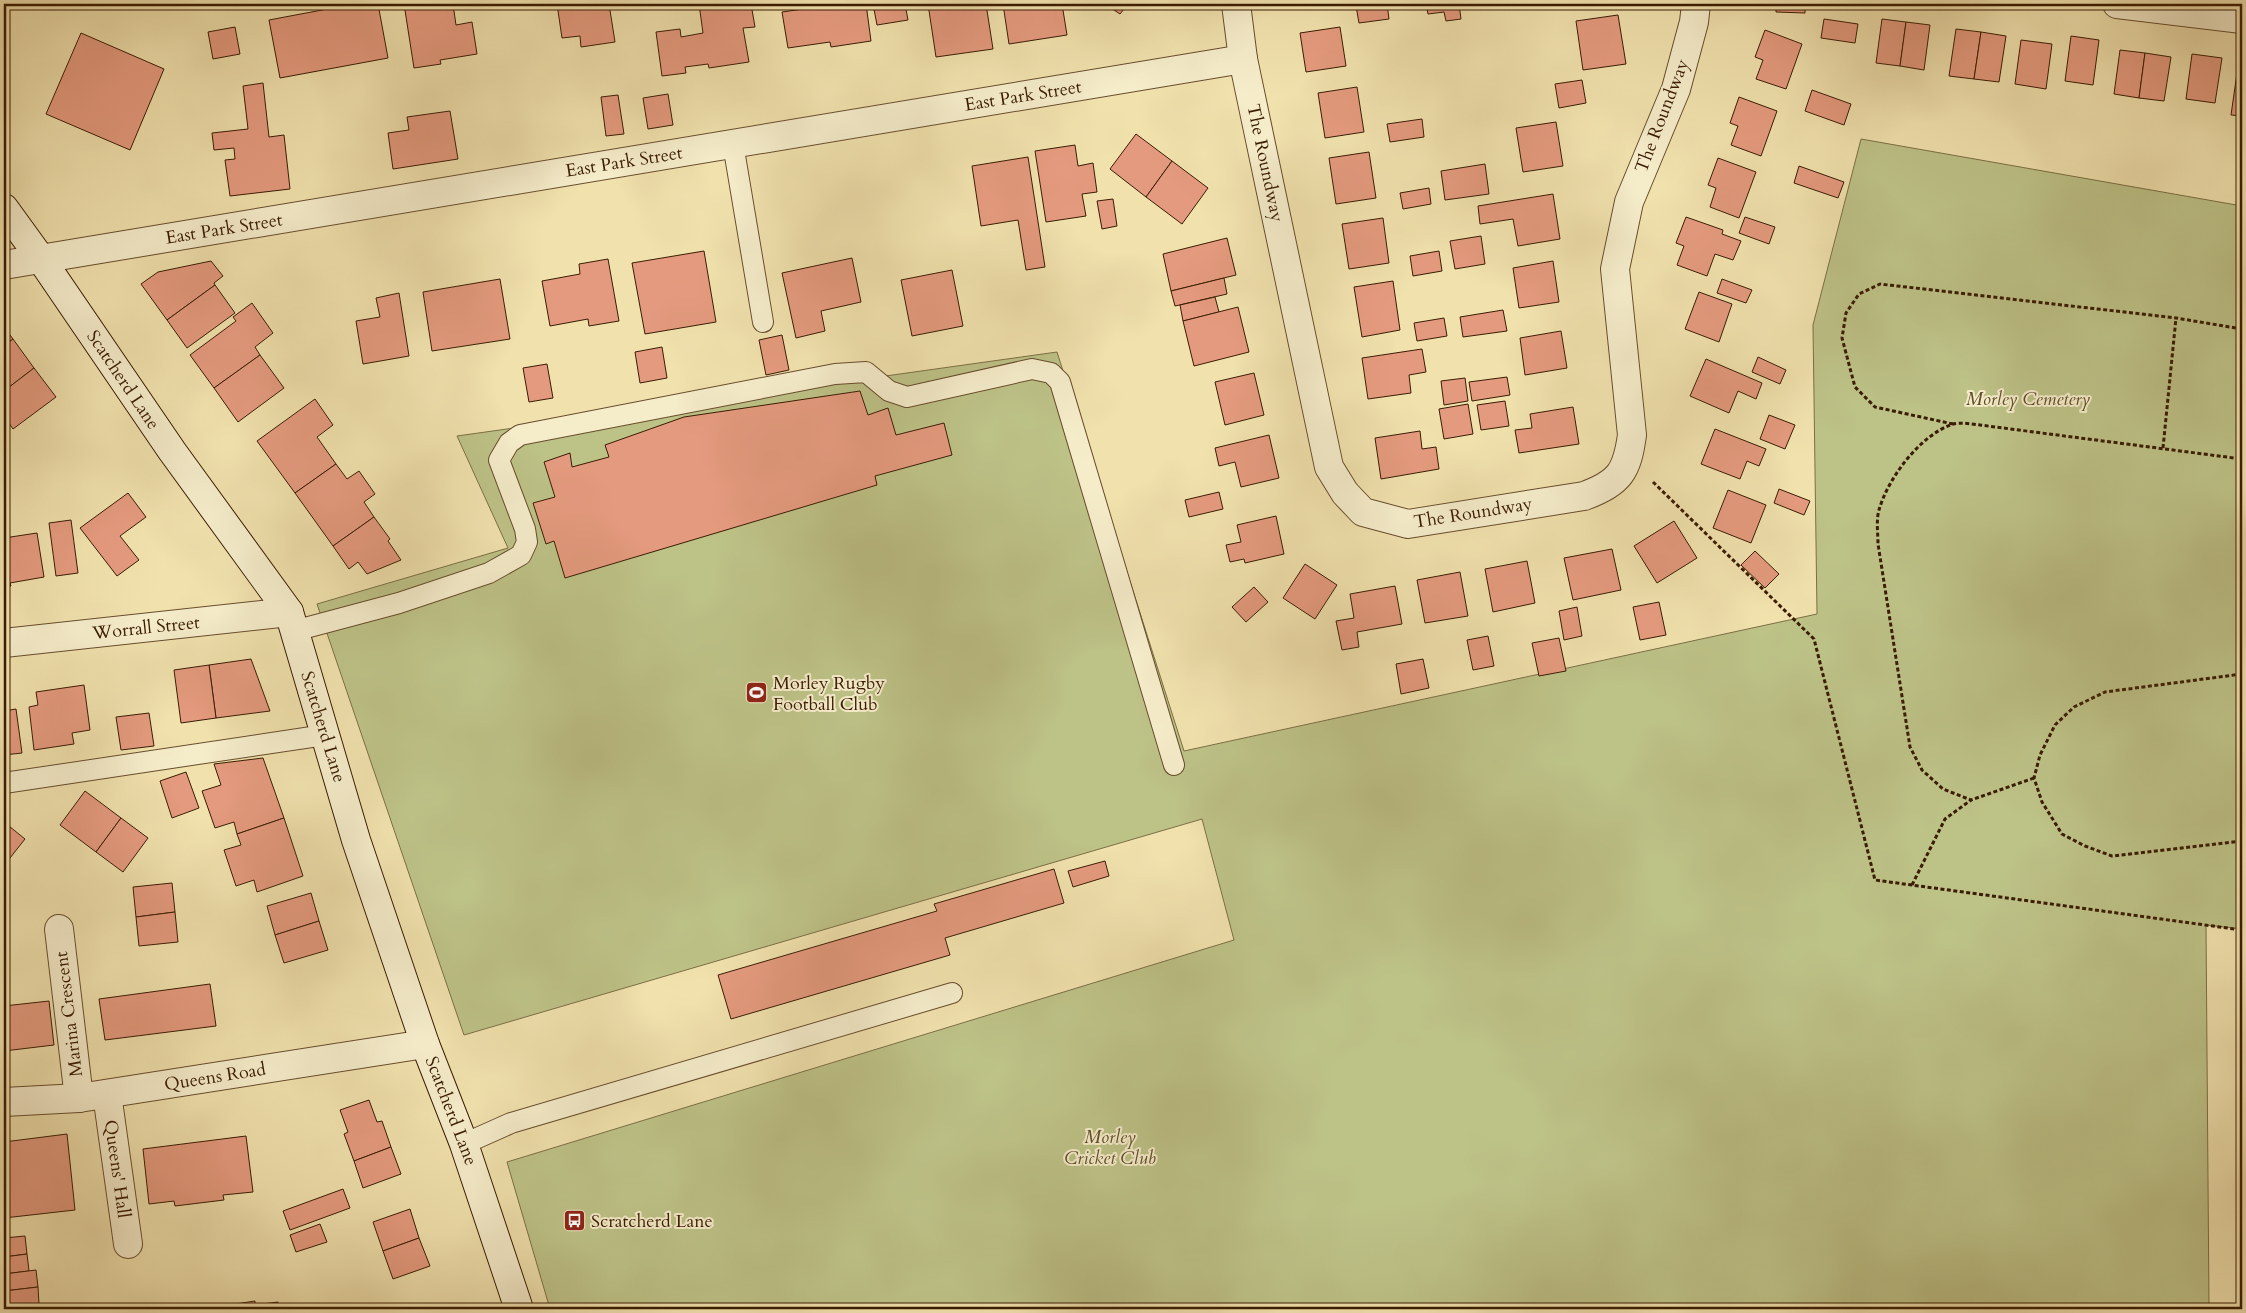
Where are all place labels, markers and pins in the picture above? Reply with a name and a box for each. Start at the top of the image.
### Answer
place label: Morley Rugby Football Club [773,671,885,717]
sports icon: Morley Rugby Football Club [745,681,769,705]
bus stop icon: Scratcherd Lane [563,1209,587,1233]
place label: Scratcherd Lane [591,1209,713,1234]

